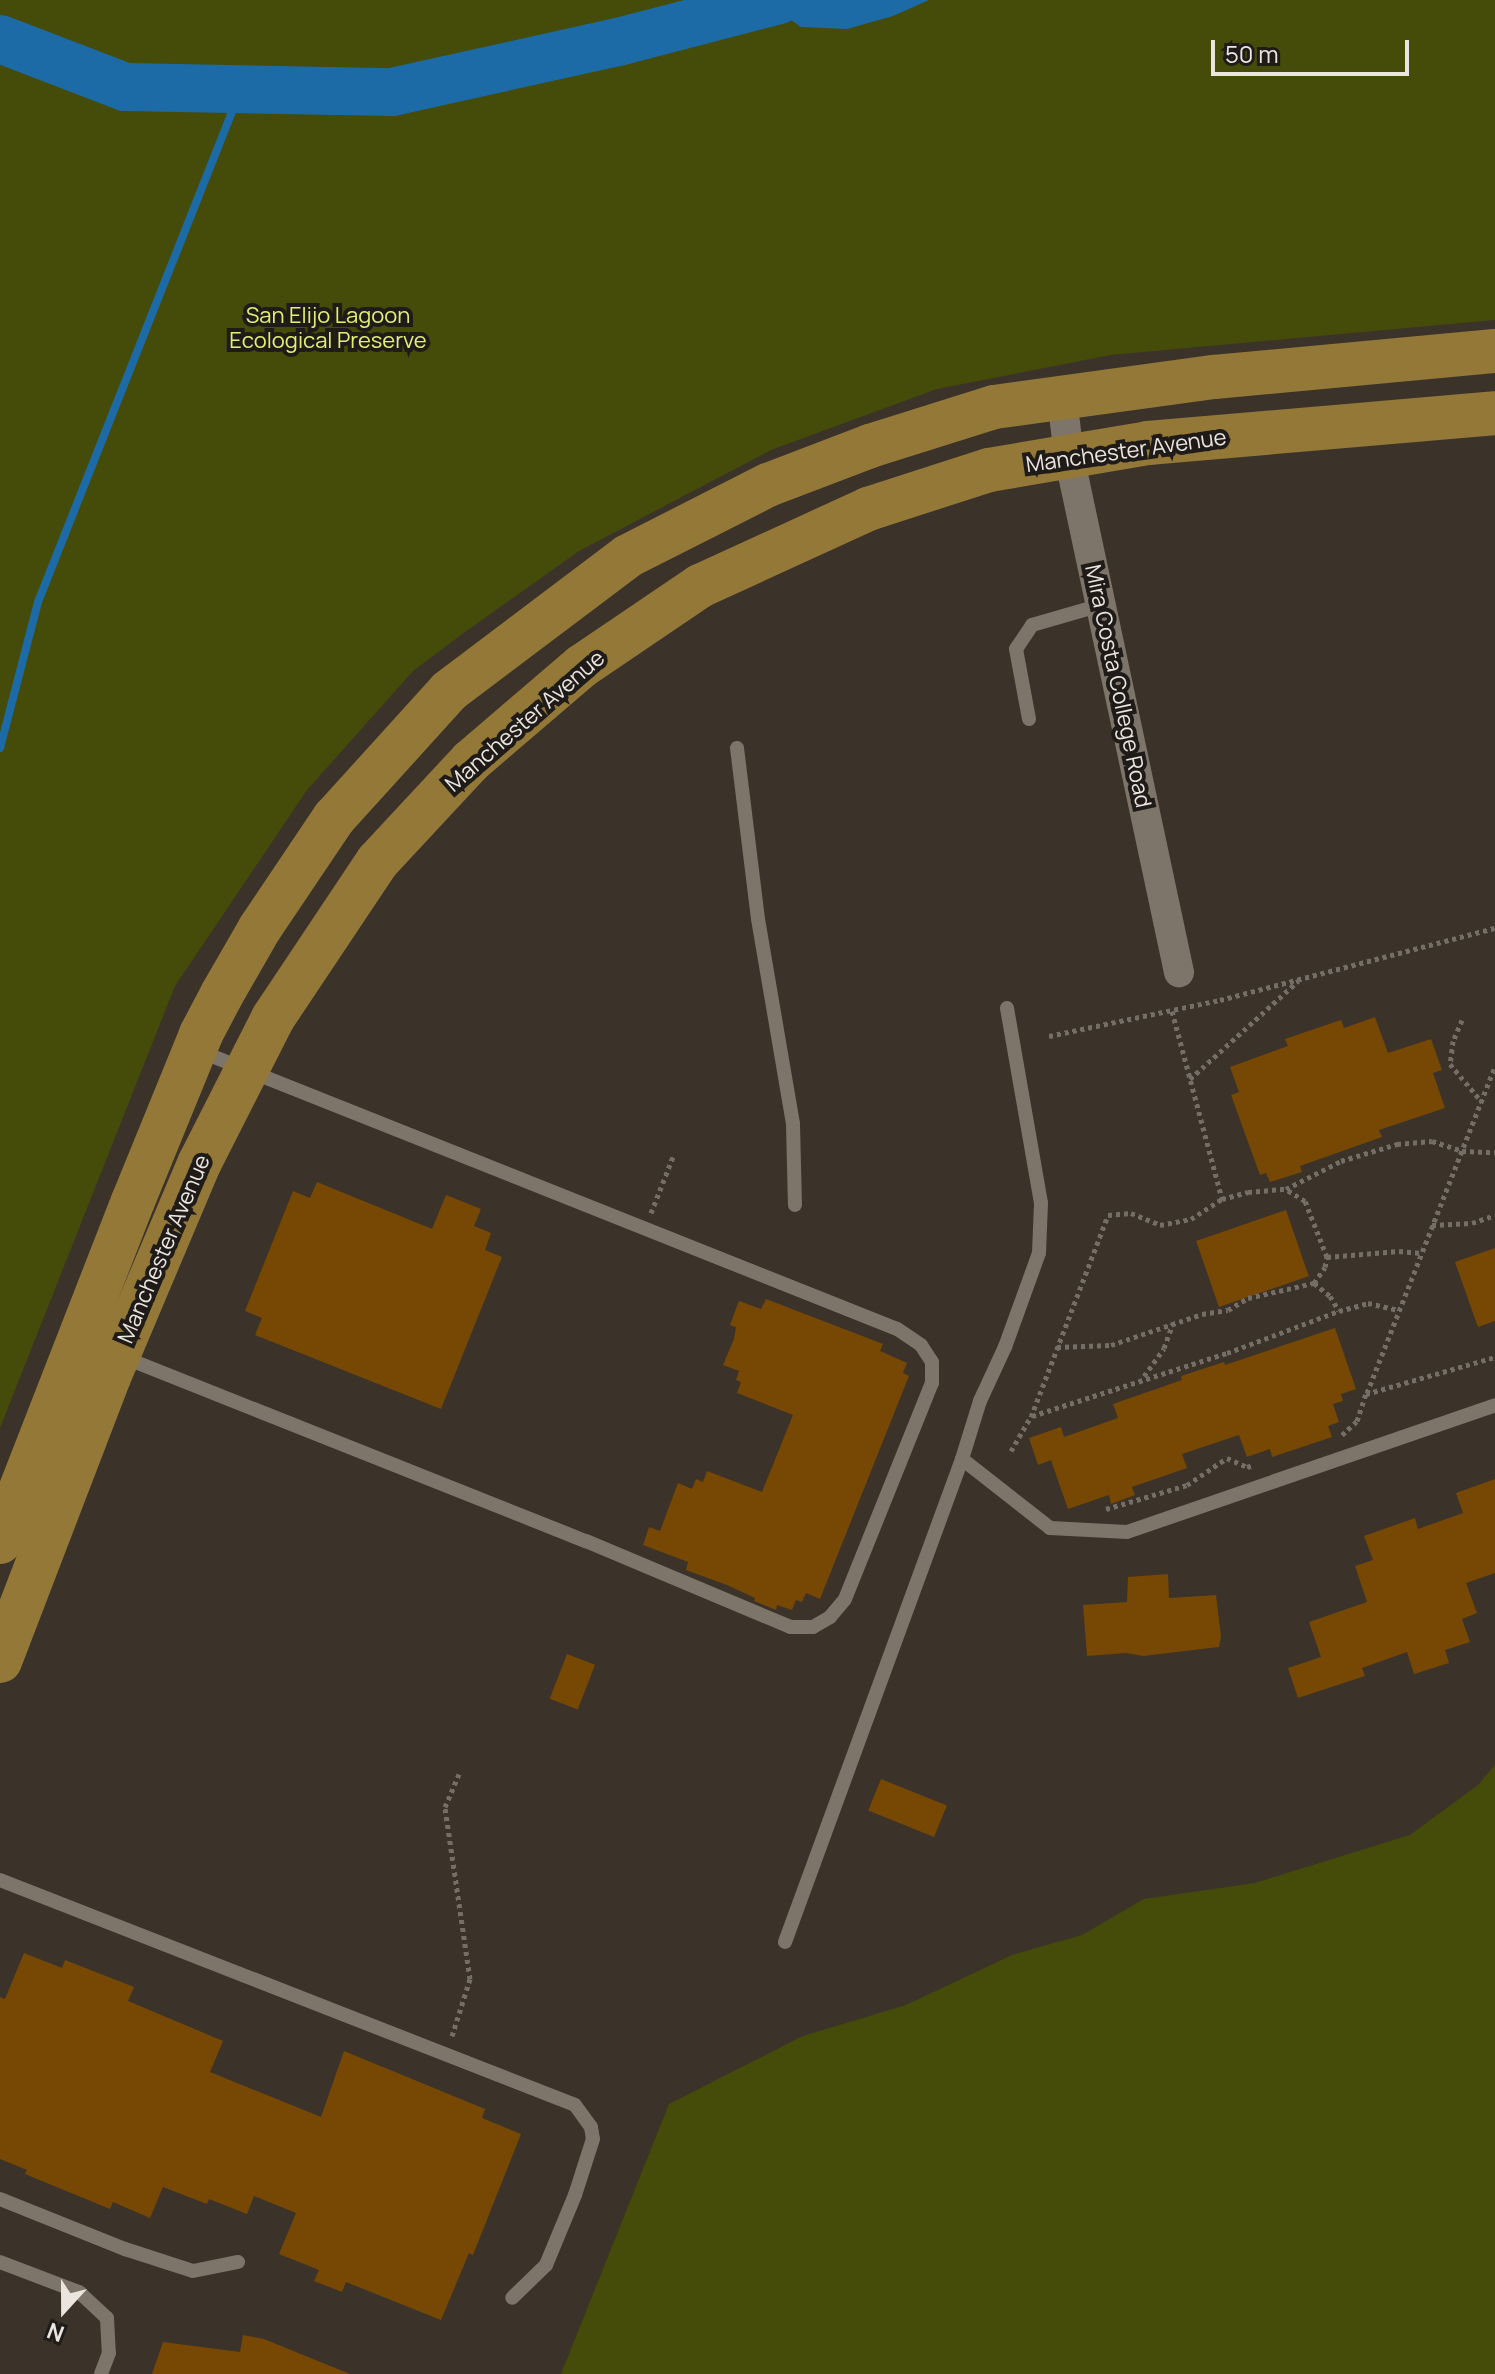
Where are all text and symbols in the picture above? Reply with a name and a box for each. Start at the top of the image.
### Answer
scale bar [1215,24,1413,74]
text: 50 m [1225,37,1279,70]
park label: San Elijo Lagoon Ecological Preserve [229,302,427,354]
street label: Manchester Avenue [1024,424,1228,478]
street label: Mira Costa College Road [1079,562,1157,810]
street label: Manchester Avenue [440,645,610,797]
street label: Manchester Avenue [112,1151,216,1347]
north arrow [24,2270,104,2350]
text: N [43,2316,68,2349]

